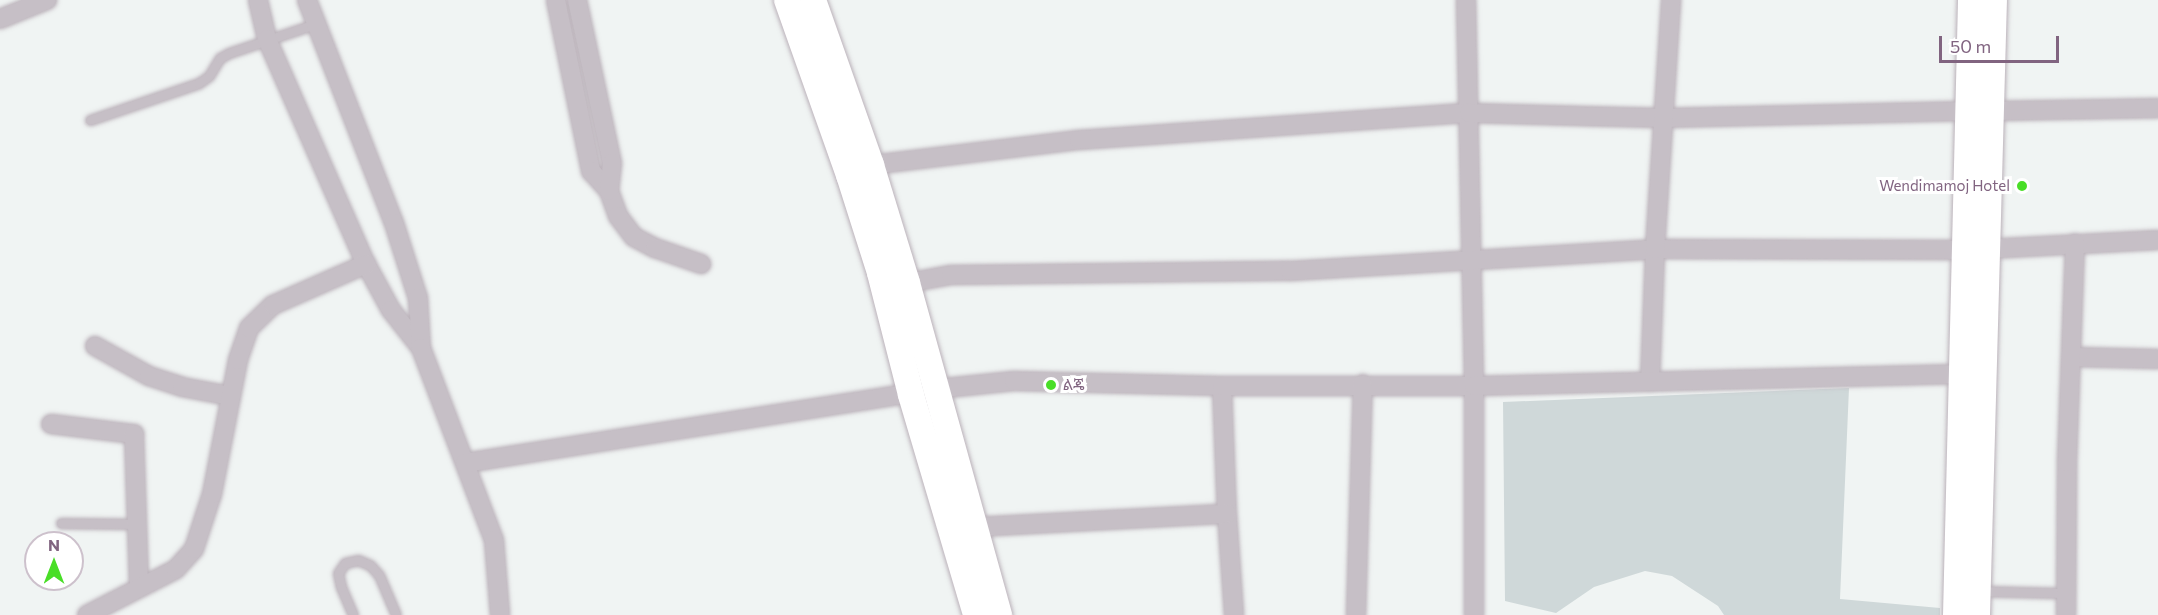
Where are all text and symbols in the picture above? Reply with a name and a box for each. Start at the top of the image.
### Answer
scale bar [1942,24,2062,62]
text: 50 m [1950,35,1991,57]
place label: Wendimamoj Hotel [1879,177,2010,195]
marker: Wendimamoj Hotel [2015,179,2029,193]
place label: ልጄ [1063,376,1085,394]
marker: ልጄ [1044,378,1058,392]
north arrow [24,531,84,591]
text: N [48,535,60,554]

